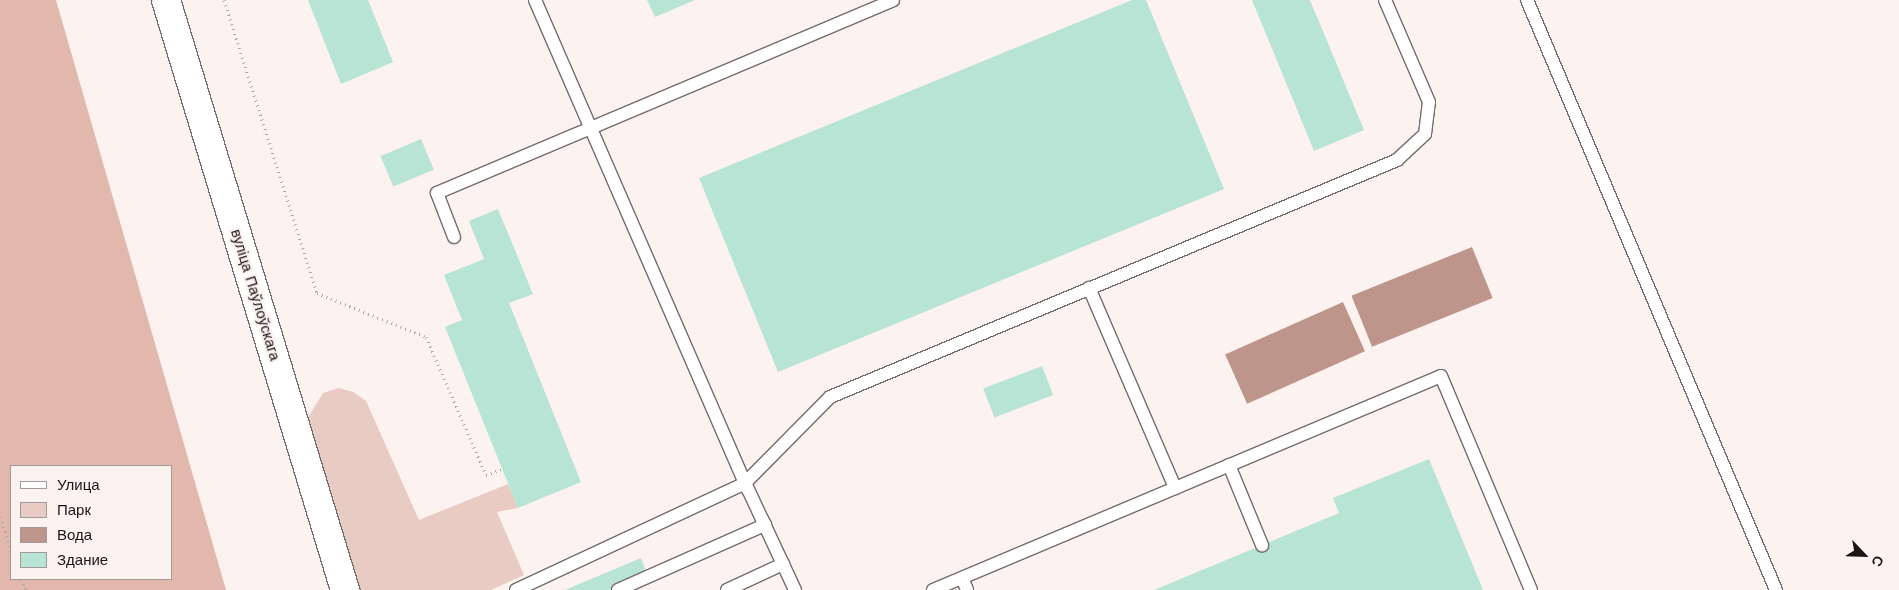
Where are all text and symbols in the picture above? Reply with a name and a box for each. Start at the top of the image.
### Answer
street label: вуліца Паўлоўскага [226,227,284,363]
legend [10,465,172,580]
text: Улица [57,476,100,494]
text: Парк [57,501,91,519]
text: Вода [57,526,92,544]
north arrow [1839,530,1889,580]
text: Здание [57,551,108,569]
text: С [1868,553,1887,569]

